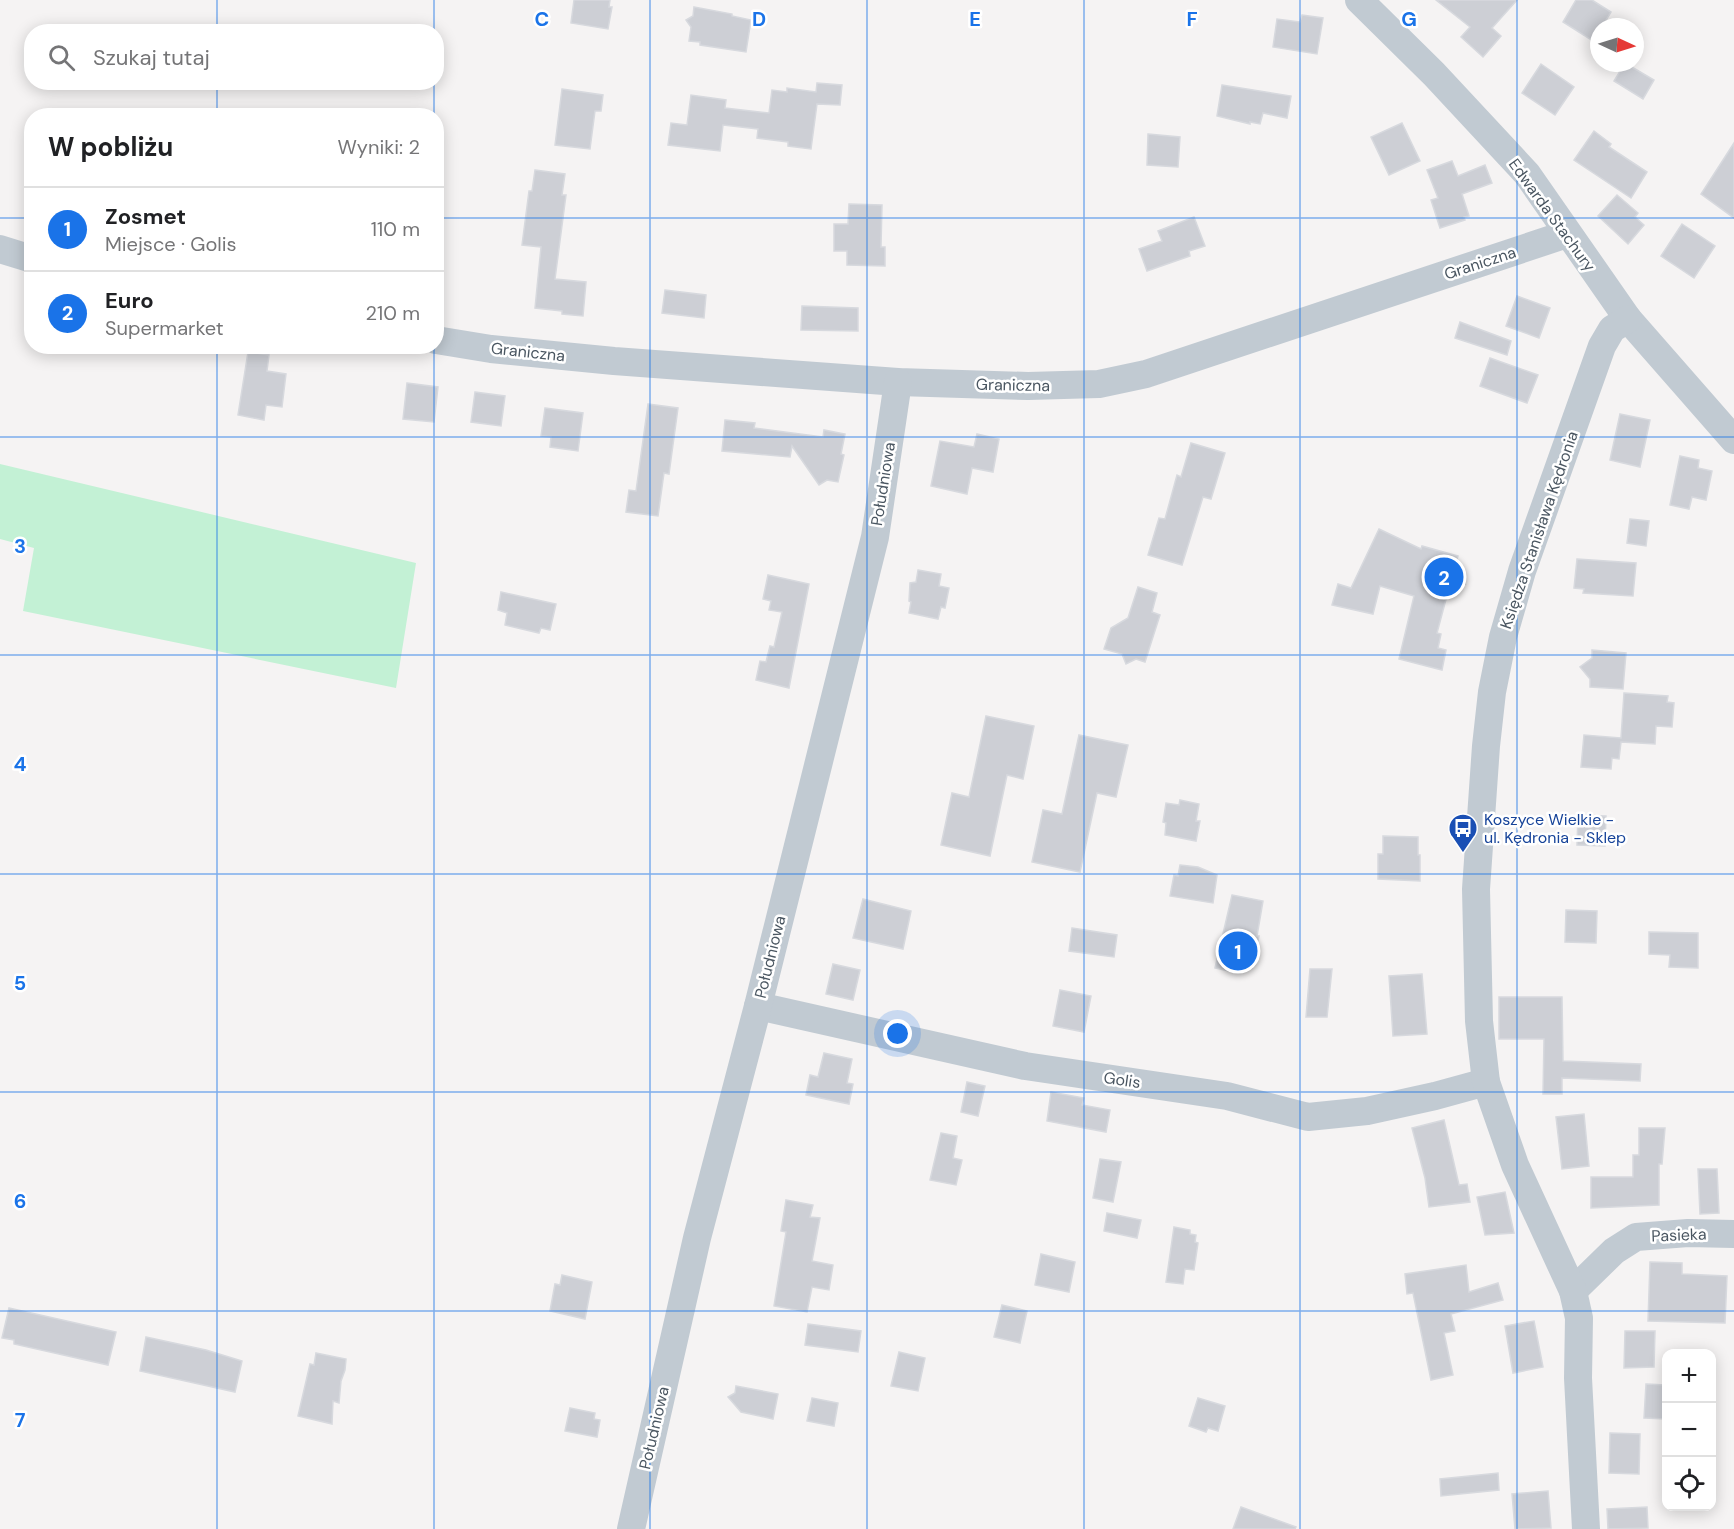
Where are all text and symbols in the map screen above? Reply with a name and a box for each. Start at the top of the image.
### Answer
text: C [535,6,549,32]
text: D [752,6,766,32]
text: E [969,6,981,32]
text: F [1186,6,1198,32]
text: G [1401,6,1417,32]
north arrow [1590,18,1644,72]
search box [24,24,444,90]
icon: search [45,41,78,74]
text: Szukaj tutaj [93,43,210,72]
text: W pobliżu [48,130,173,164]
text: Wyniki: 2 [337,134,420,160]
street label: Edwarda Stachury [1504,154,1600,276]
text: Zosmet [105,202,186,231]
text: 1 [64,216,71,242]
text: 110 m [371,216,420,242]
text: Miejsce · Golis [105,231,237,257]
street label: Graniczna [1441,242,1519,284]
text: Euro [105,286,154,315]
text: 2 [62,300,73,326]
text: 210 m [365,300,420,326]
text: Supermarket [105,315,224,341]
street label: Graniczna [490,338,566,366]
street label: Graniczna [976,374,1050,396]
street label: Księdza Stanisława Kędronia [1495,428,1583,632]
street label: Południowa [866,441,900,527]
text: 3 [14,533,26,559]
pin: 2 [1424,554,1464,600]
text: 4 [14,751,27,777]
place label: Koszyce Wielkie - ul. Kędronia - Sklep [1484,809,1626,848]
bus stop icon: Koszyce Wielkie - ul. Kędronia - Sklep [1447,812,1479,854]
street label: Południowa [750,914,790,1000]
pin: 1 [1218,928,1258,974]
text: 5 [14,970,26,996]
your location [883,1019,912,1048]
street label: Golis [1102,1067,1142,1093]
text: 6 [14,1188,26,1214]
street label: Pasieka [1651,1224,1707,1246]
map controls [1662,1349,1716,1511]
button: + [1662,1349,1716,1403]
street label: Południowa [634,1385,674,1471]
button: − [1662,1403,1716,1457]
text: 7 [15,1407,26,1433]
button: locate [1662,1457,1716,1511]

